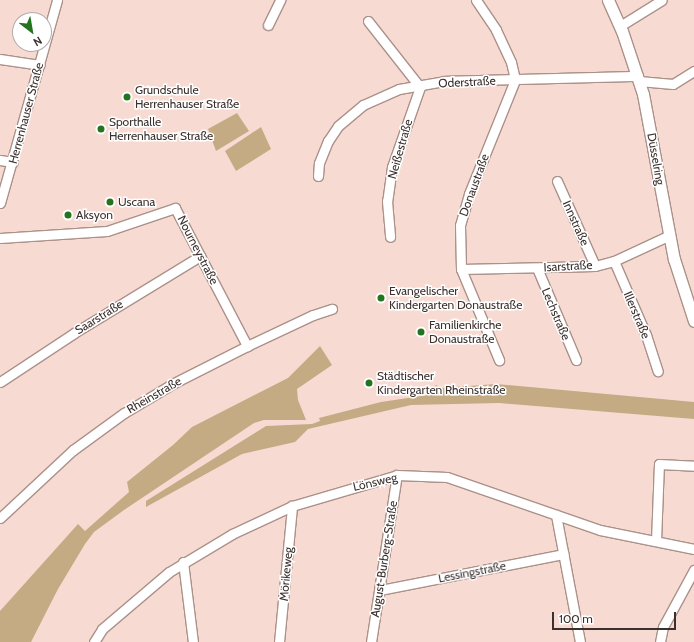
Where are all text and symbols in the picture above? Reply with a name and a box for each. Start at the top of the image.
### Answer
north arrow [12,12,52,52]
text: N [31,33,45,49]
street label: Herrenhauser Straße [6,61,46,165]
street label: Oderstraße [438,73,496,91]
place label: Grundschule Herrenhauser Straße [135,83,239,111]
marker: Grundschule Herrenhauser Straße [122,92,132,102]
place label: Sporthalle Herrenhauser Straße [109,115,213,143]
street label: Neißestraße [385,117,415,181]
marker: Sporthalle Herrenhauser Straße [96,124,106,134]
street label: Düsselring [644,132,668,186]
street label: Donaustraße [456,152,492,218]
place label: Uscana [118,195,155,209]
marker: Uscana [105,197,115,207]
street label: Innstraße [560,198,592,248]
place label: Aksyon [76,208,113,222]
marker: Aksyon [63,210,73,220]
street label: Nourneystraße [175,213,221,287]
street label: Isarstraße [543,258,593,274]
place label: Evangelischer Kindergarten Donaustraße [389,284,522,312]
street label: Lechstraße [539,286,573,342]
street label: Illerstraße [621,289,653,341]
marker: Evangelischer Kindergarten Donaustraße [376,293,386,303]
street label: Saarstraße [72,297,126,337]
place label: Familienkirche Donaustraße [429,318,501,346]
marker: Familienkirche Donaustraße [416,327,426,337]
place label: Städtischer Kindergarten Rheinstraße [377,369,505,397]
street label: Rheinstraße [124,374,184,416]
marker: Städtischer Kindergarten Rheinstraße [364,378,374,388]
street label: Lönsweg [351,470,399,494]
street label: August-Burberg-Straße [368,500,400,618]
street label: Mörikeweg [276,546,296,602]
street label: Lessingstraße [437,558,507,586]
scale bar [554,604,678,630]
text: 100 m [559,611,593,626]

